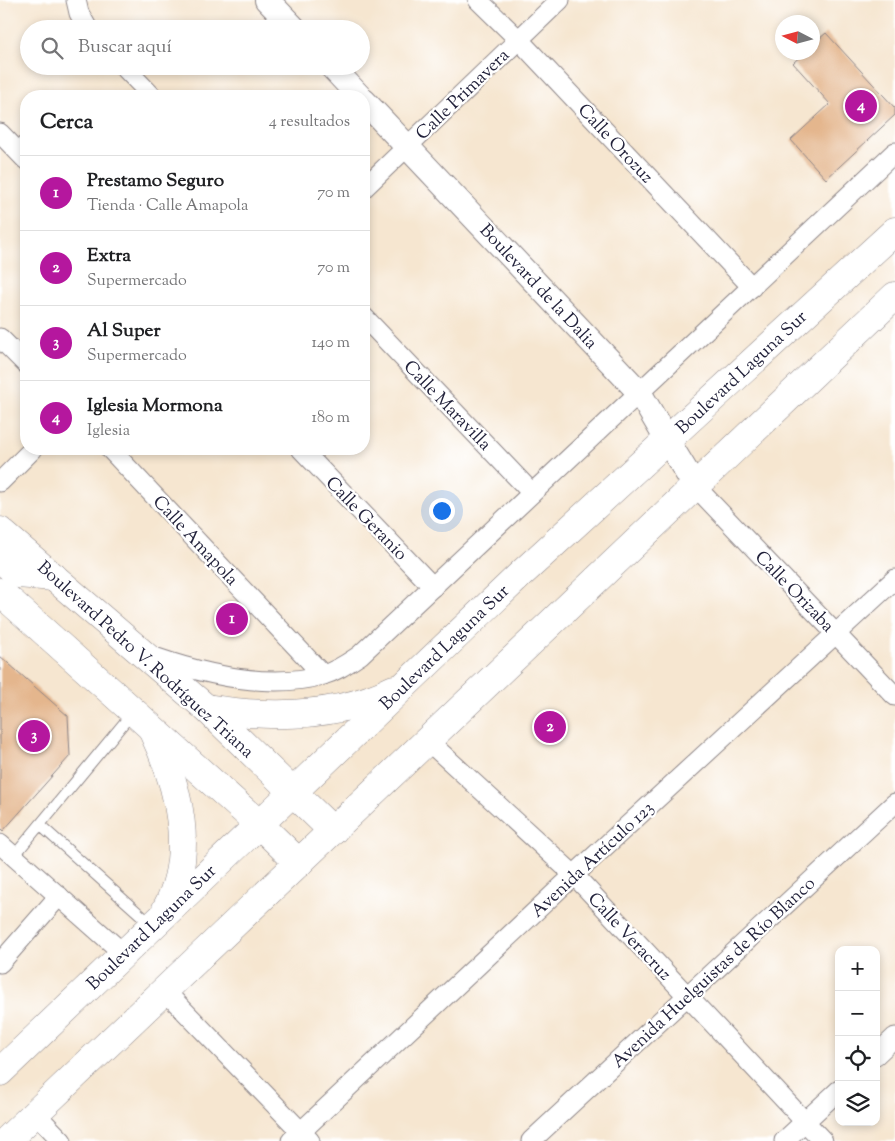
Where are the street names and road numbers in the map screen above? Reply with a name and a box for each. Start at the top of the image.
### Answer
street label: Calle Primavera [411,44,516,147]
street label: Calle Orozuz [571,99,658,190]
street label: Boulevard de la Dalia [472,219,603,356]
street label: Boulevard Laguna Sur [671,305,814,441]
street label: Calle Maravilla [397,355,497,457]
street label: Calle Geranio [319,471,413,567]
street label: Calle Amapola [146,490,243,592]
street label: Calle Orizaba [748,546,839,639]
street label: Boulevard Pedro V. Rodríguez Triana [30,556,259,765]
street label: Boulevard Laguna Sur [375,579,516,717]
street label: Avenida Artículo 123 [526,796,661,925]
street label: Boulevard Laguna Sur [82,859,223,997]
street label: Avenida Huelguistas de Río Blanco [607,872,822,1075]
street label: Calle Veracruz [581,887,677,988]

